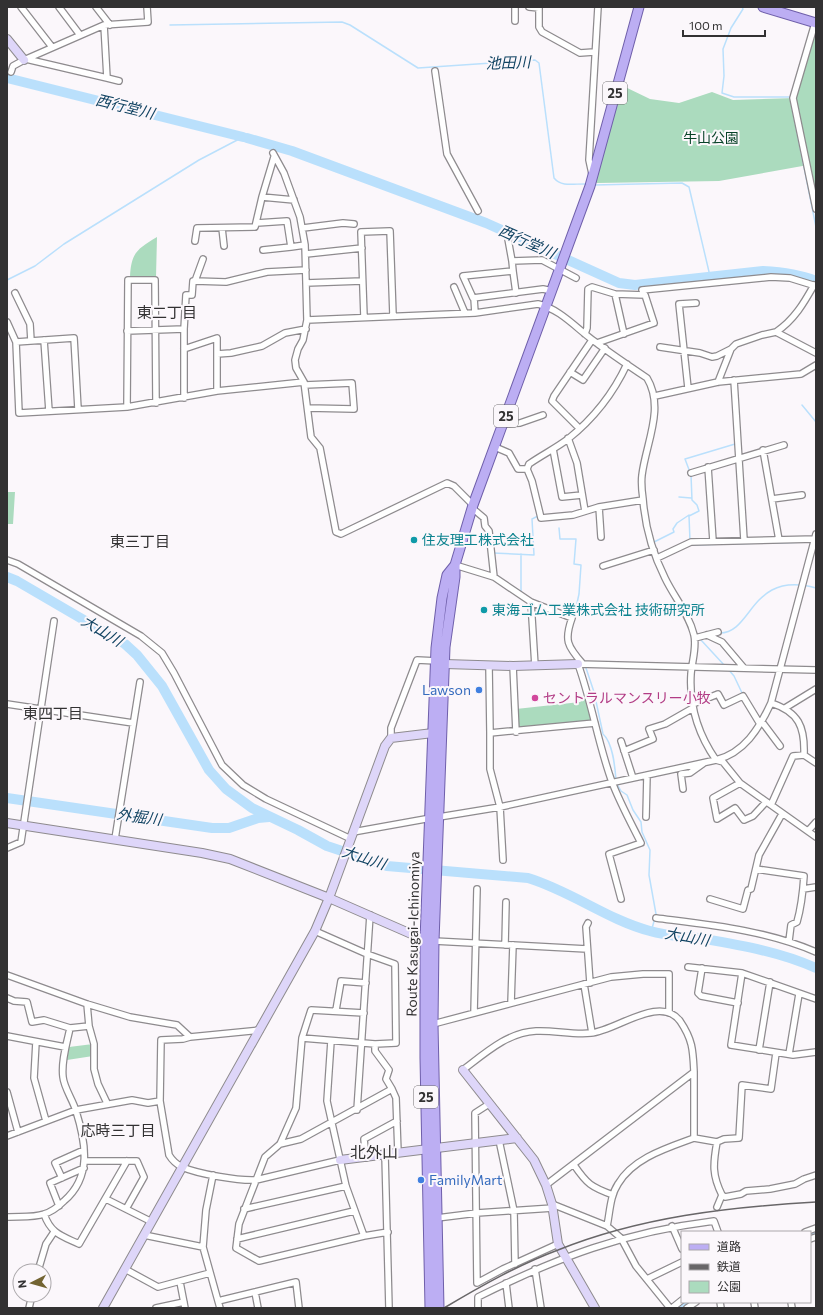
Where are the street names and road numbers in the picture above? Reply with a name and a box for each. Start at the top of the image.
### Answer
road number: 25 [603,82,627,104]
road number: 25 [494,405,518,427]
street label: Route Kasugai-Ichinomiya [403,851,422,1017]
road number: 25 [414,1086,438,1108]

